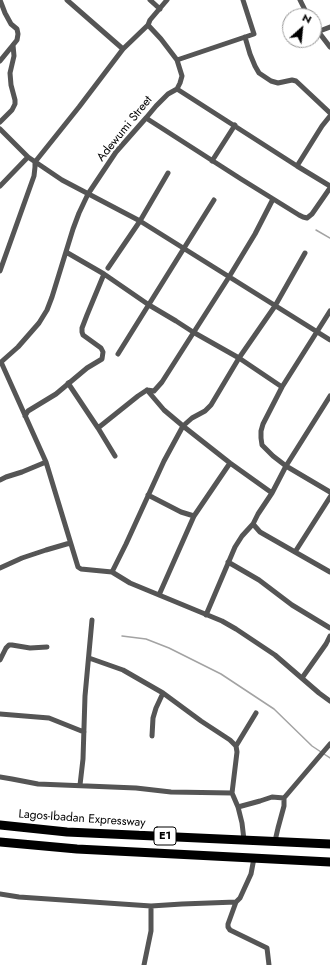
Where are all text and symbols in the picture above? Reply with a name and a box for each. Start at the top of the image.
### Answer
north arrow [282,8,322,48]
text: N [299,9,315,27]
street label: Adewumi Street [94,93,156,165]
street label: Lagos-Ibadan Expressway [18,807,146,831]
road number: E1 [154,827,176,845]

